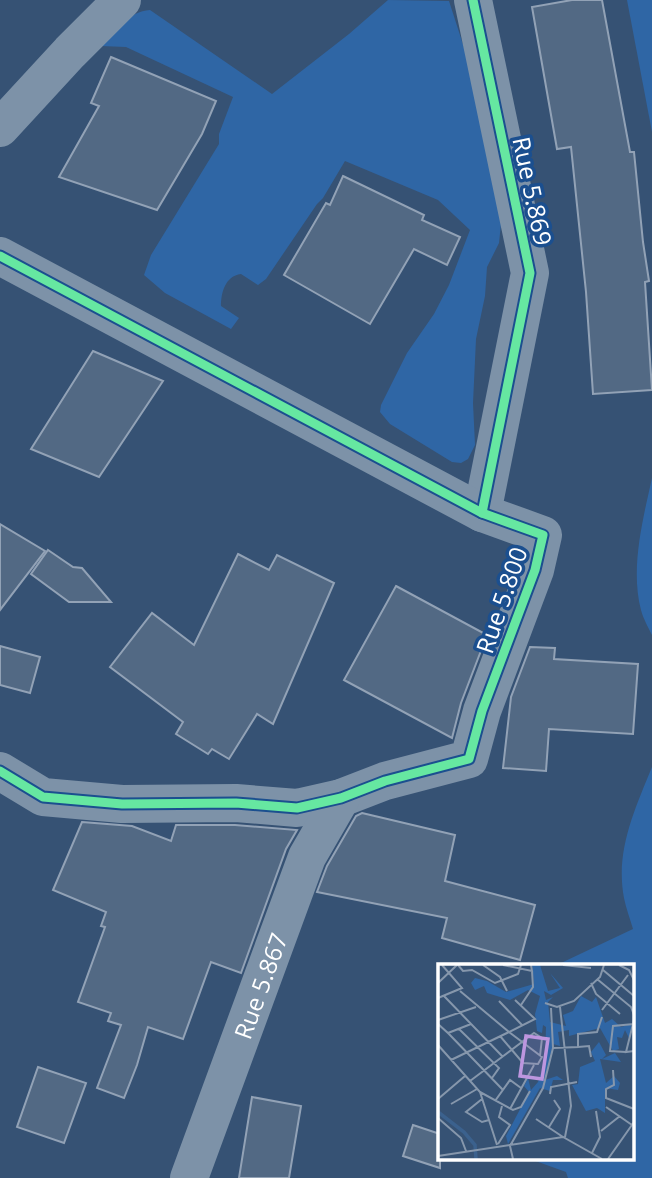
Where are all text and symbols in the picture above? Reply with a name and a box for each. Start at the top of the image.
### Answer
street label: Rue 5.869 [505,134,561,248]
street label: Rue 5.800 [467,542,535,658]
street label: Rue 5.867 [225,928,294,1043]
inset map [438,964,634,1160]

